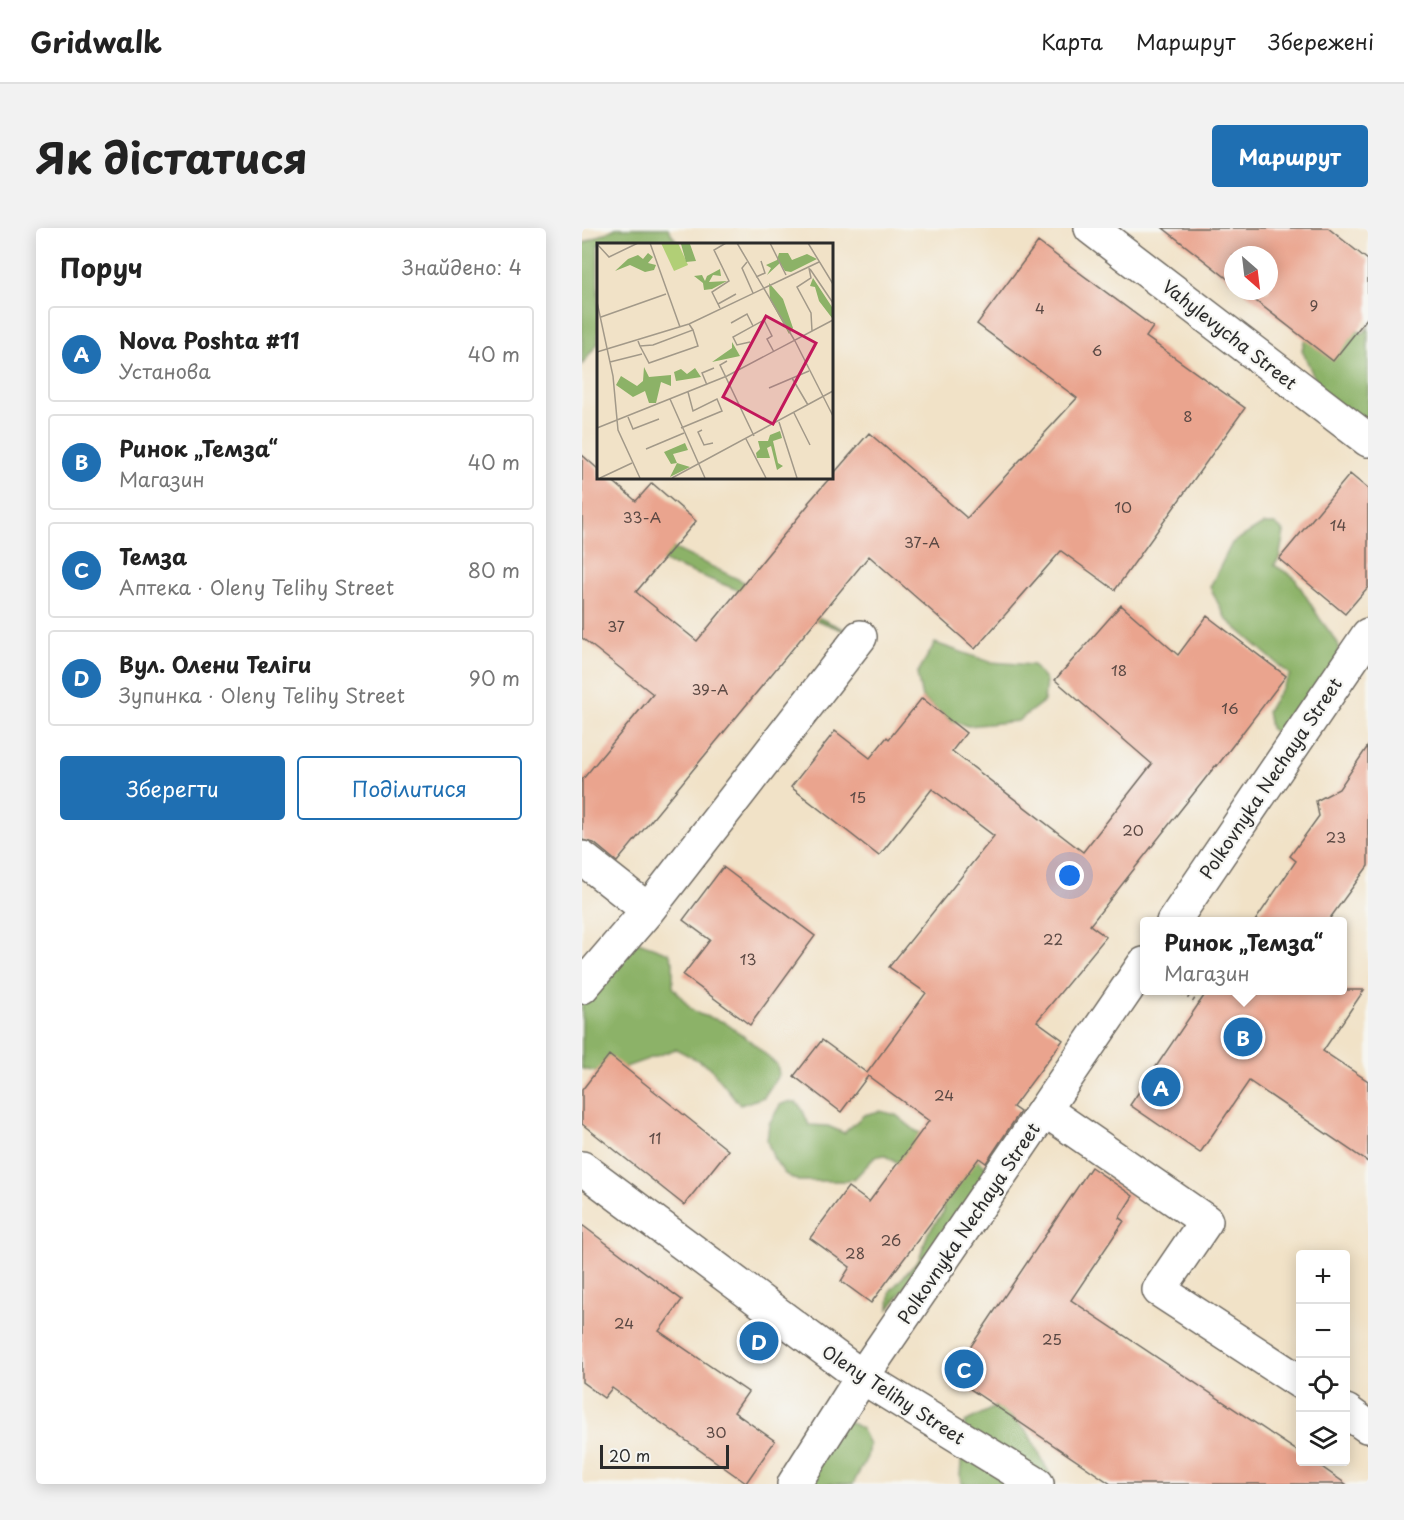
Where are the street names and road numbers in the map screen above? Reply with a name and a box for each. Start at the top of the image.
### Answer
street label: Vahylevycha Street [1157,273,1303,396]
street label: Polkovnyka Nechaya Street [1192,672,1348,884]
street label: Polkovnyka Nechaya Street [890,1117,1046,1329]
street label: Oleny Telihy Street [817,1337,971,1451]

